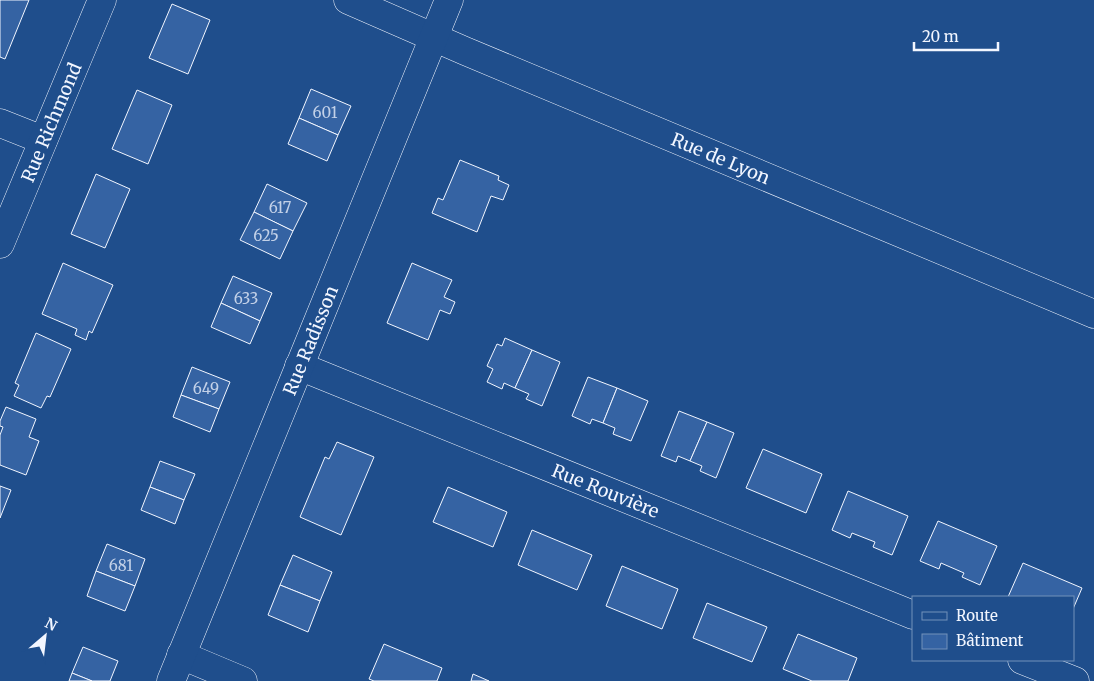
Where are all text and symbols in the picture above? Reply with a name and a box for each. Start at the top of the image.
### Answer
scale bar [914,20,998,52]
text: 20 m [922,27,959,46]
street label: Rue Richmond [16,59,86,185]
house number: 601 [313,103,338,122]
street label: Rue de Lyon [668,127,774,189]
house number: 617 [269,198,292,217]
house number: 625 [253,226,279,245]
street label: Rue Radisson [277,282,343,399]
house number: 633 [234,289,258,308]
house number: 649 [193,379,219,398]
street label: Rue Rouvière [549,458,663,522]
house number: 681 [109,556,133,575]
legend [912,596,1074,661]
text: Route [956,606,998,625]
north arrow [20,611,70,661]
text: N [42,614,60,635]
text: Bâtiment [956,631,1024,650]

